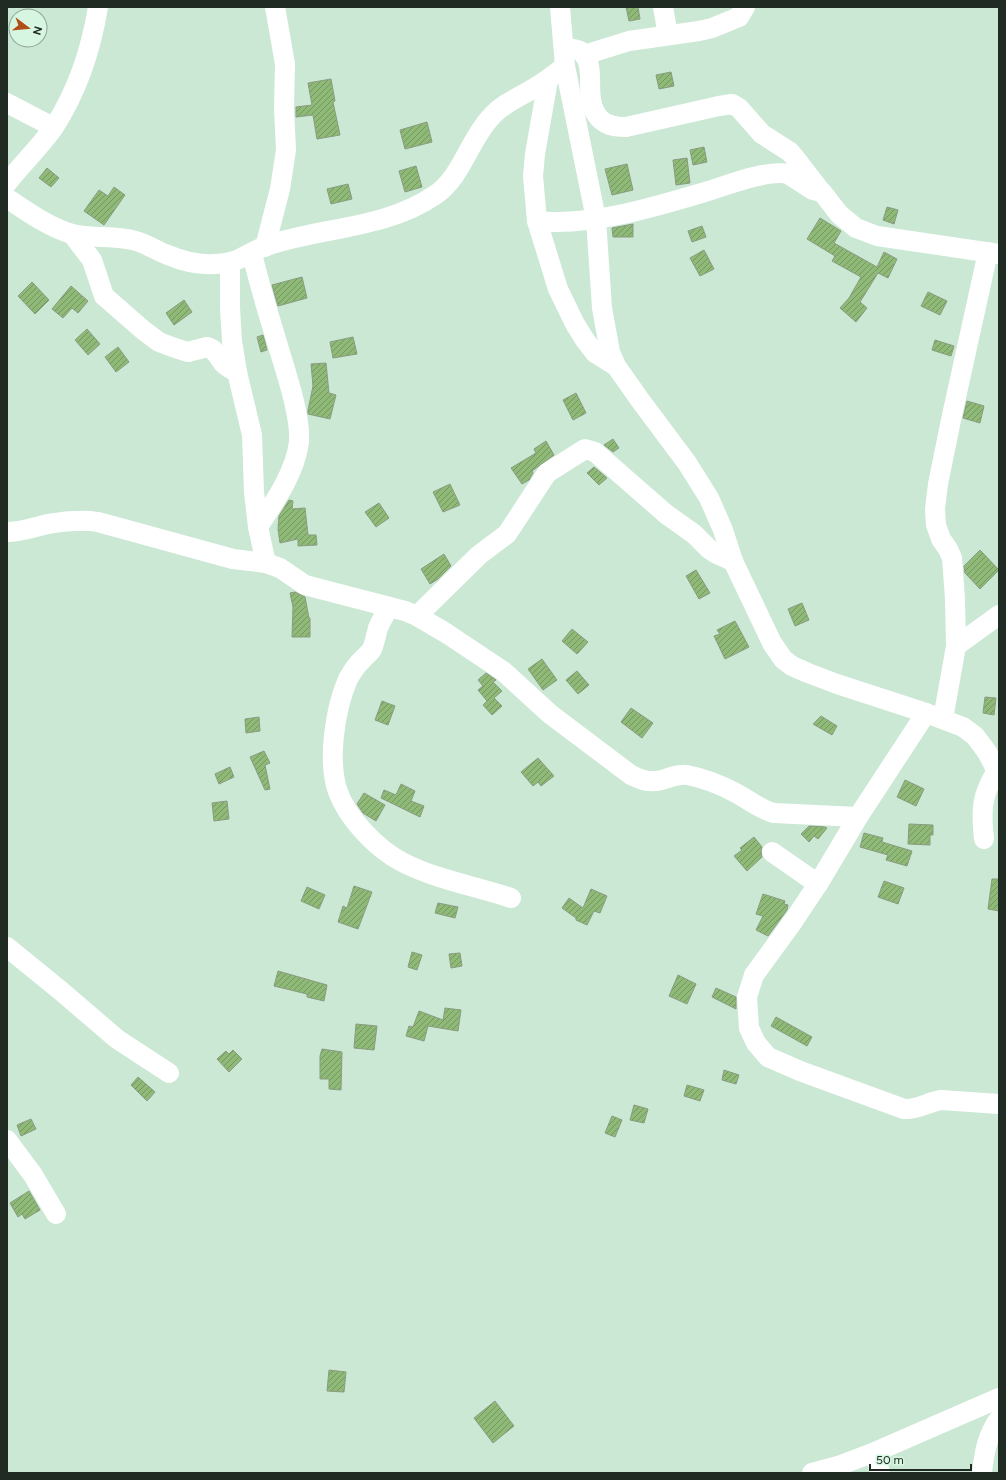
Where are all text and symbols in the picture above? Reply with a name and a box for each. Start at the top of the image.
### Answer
north arrow [8,8,48,48]
text: N [30,25,45,37]
scale bar [870,1446,971,1472]
text: 50 m [876,1453,904,1467]

